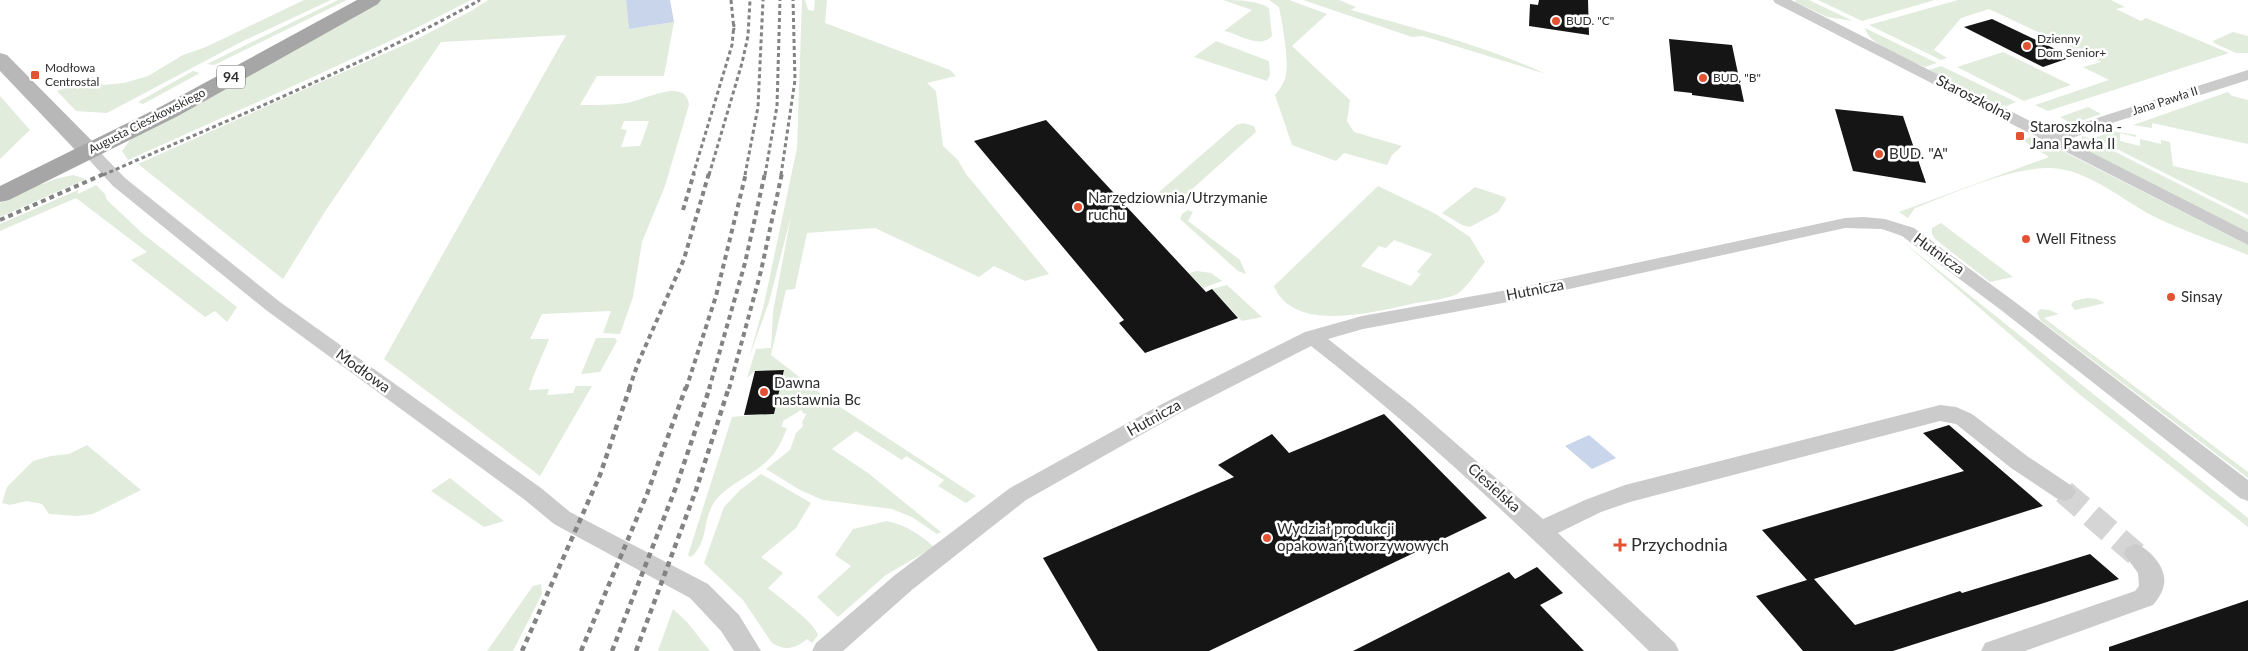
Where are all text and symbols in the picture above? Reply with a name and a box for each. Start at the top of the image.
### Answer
place label: BUD. "C" [1566,13,1614,28]
marker: BUD. "C" [1550,15,1562,27]
place label: Dzienny Dom Senior+ [2037,31,2106,60]
marker: Dzienny Dom Senior+ [2021,40,2033,52]
place label: Modłowa Centrostal [45,60,99,89]
road number: 94 [217,66,245,88]
marker: Modłowa Centrostal [29,69,41,81]
place label: BUD. "B" [1713,70,1761,85]
street label: Staroszkolna [1934,70,2015,124]
marker: BUD. "B" [1697,72,1709,84]
street label: Jana Pawła II [2130,83,2200,118]
street label: Augusta Cieszkowskiego [86,84,208,157]
place label: Staroszkolna - Jana Pawła II [2030,117,2122,152]
marker: Staroszkolna - Jana Pawła II [2014,130,2026,142]
place label: BUD. "A" [1889,144,1948,162]
marker: BUD. "A" [1873,148,1885,160]
place label: Narzędziownia/Utrzymanie ruchu [1088,188,1268,223]
marker: Narzędziownia/Utrzymanie ruchu [1072,201,1084,213]
street label: Hutnicza [1911,229,1969,278]
place label: Well Fitness [2036,229,2116,247]
marker: Well Fitness [2020,233,2032,245]
street label: Hutnicza [1504,275,1565,303]
place label: Sinsay [2181,287,2223,305]
marker: Sinsay [2165,291,2177,303]
street label: Modłowa [333,344,394,396]
place label: Dawna nastawnia Bc [774,373,861,408]
marker: Dawna nastawnia Bc [758,386,770,398]
street label: Hutnicza [1124,395,1183,439]
street label: Ciesielska [1465,459,1525,516]
place label: Wydział produkcji opakowań tworzywowych [1277,519,1449,554]
marker: Wydział produkcji opakowań tworzywowych [1261,532,1273,544]
place label: Przychodnia [1631,533,1728,555]
marker: Przychodnia [1613,538,1627,552]

